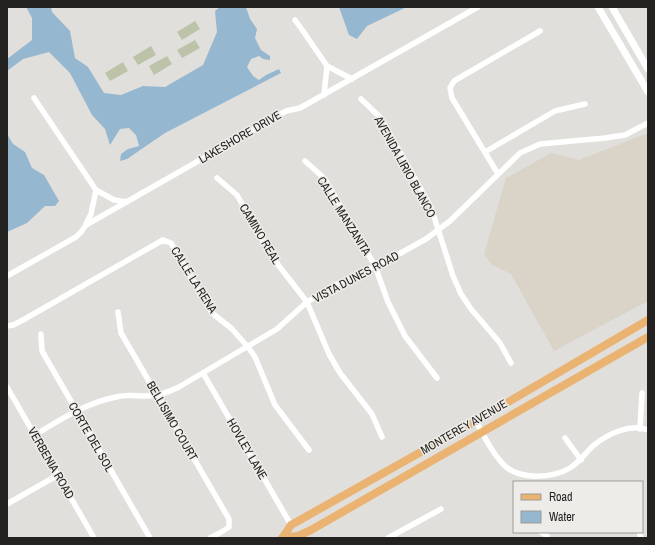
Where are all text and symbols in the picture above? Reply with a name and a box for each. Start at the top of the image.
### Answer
street label: LAKESHORE DRIVE [196,107,284,167]
street label: AVENIDA LIRIO BLANCO [370,113,440,221]
street label: CALLE MANZANITA [313,174,375,259]
street label: CAMINO REAL [236,201,285,268]
street label: CALLE LA RENA [167,244,221,317]
street label: VISTA DUNES ROAD [310,248,402,306]
street label: BELLISIMO COURT [143,378,201,464]
street label: MONTEREY AVENUE [418,396,510,458]
street label: CORTE DEL SOL [65,399,118,475]
street label: HOVLEY LANE [223,415,271,483]
street label: VERBENIA ROAD [24,424,78,502]
legend [513,481,643,533]
text: Road [549,489,573,505]
text: Water [549,509,576,525]

